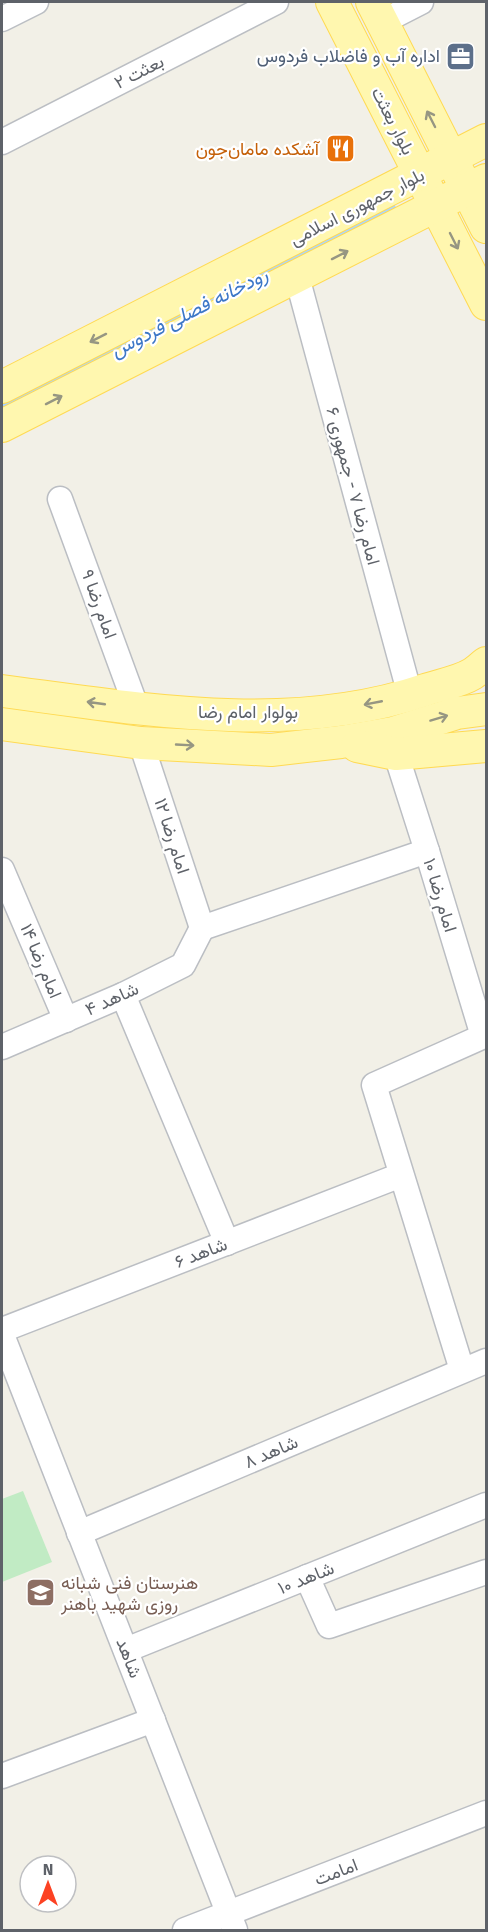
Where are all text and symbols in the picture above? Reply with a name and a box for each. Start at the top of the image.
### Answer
office icon: اداره آب و فاضلاب فردوس [445,40,477,72]
place label: اداره آب و فاضلاب فردوس [257,45,440,67]
street label: بعثت ۲ [110,50,168,94]
street label: بلوار بعثت [367,84,419,158]
one-way arrow [425,110,436,128]
restaurant icon: آشکده مامان‌جون [324,133,356,165]
place label: آشکده مامان‌جون [196,138,321,160]
street label: بلوار جمهوری اسلامی [286,164,428,250]
one-way arrow [449,231,460,249]
one-way arrow [331,249,349,260]
water label: رودخانه فصلی فردوس [106,262,272,363]
one-way arrow [89,333,107,345]
one-way arrow [44,393,62,405]
street label: امام رضا ۷ - جمهوری ۶ [320,405,385,568]
street label: امام رضا ۹ [75,566,122,642]
one-way arrow [86,698,106,709]
one-way arrow [364,698,384,709]
street label: بولوار امام رضا [198,701,298,724]
one-way arrow [429,712,448,723]
one-way arrow [174,740,194,751]
street label: امام رضا ۱۲ [149,796,194,877]
street label: امام رضا ۱۰ [417,855,462,935]
street label: امام رضا ۱۴ [15,920,67,1002]
street label: شاهد ۴ [82,978,142,1020]
street label: شاهد ۶ [172,1233,230,1273]
street label: شاهد ۸ [241,1431,301,1473]
street label: شاهد ۱۰ [275,1557,337,1599]
place label: هنرستان فنی شبانه‌ روزی شهید باهنر [60,1572,198,1615]
school or university icon: هنرستان فنی شبانه‌ روزی شهید باهنر [24,1577,56,1609]
street label: شاهد [111,1635,147,1681]
north arrow [18,1854,78,1914]
street label: امامت [311,1854,361,1890]
text: N [43,1860,53,1879]

